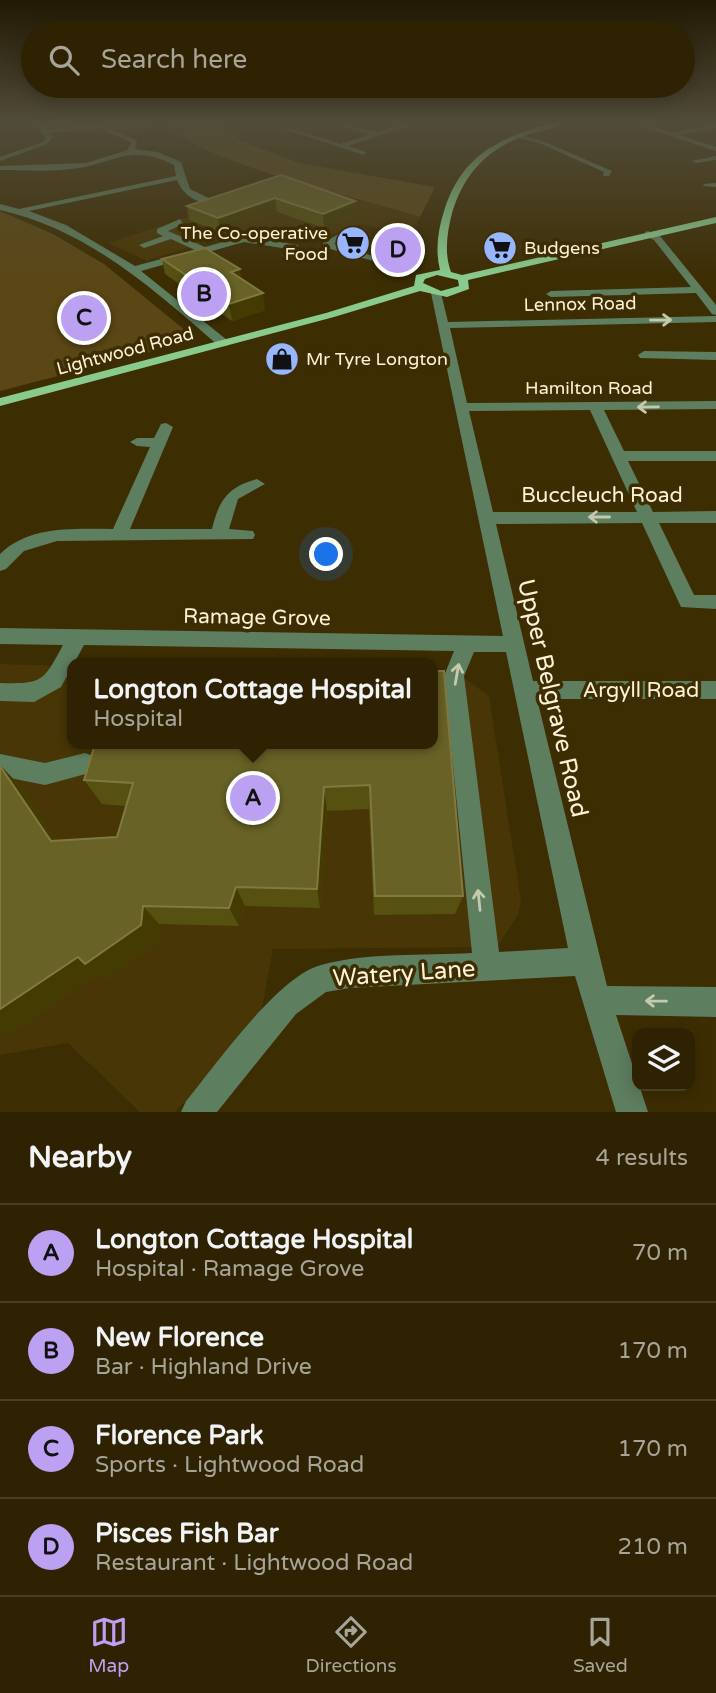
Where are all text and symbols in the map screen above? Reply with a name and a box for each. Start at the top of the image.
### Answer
search box [21,21,695,98]
icon: search [45,41,83,79]
text: Search here [101,44,247,75]
place label: The Co-operative Food [181,222,328,265]
supermarket icon: The Co-operative Food [334,224,372,262]
pin: D [375,224,421,276]
supermarket icon: Budgens [481,229,519,267]
place label: Budgens [524,237,600,259]
pin: B [181,268,227,320]
pin: C [61,292,107,344]
street label: Lennox Road [523,292,637,316]
one-way arrow [649,313,672,327]
street label: Lightwood Road [54,322,196,380]
shop icon: Mr Tyre Longton [263,340,301,378]
place label: Mr Tyre Longton [306,348,448,370]
street label: Hamilton Road [525,377,653,399]
one-way arrow [637,400,660,413]
street label: Buccleuch Road [521,483,683,508]
one-way arrow [588,510,611,524]
your location [309,537,343,571]
street label: Upper Belgrave Road [511,576,594,820]
street label: Ramage Grove [183,604,331,631]
popup [67,658,438,749]
one-way arrow [451,663,464,686]
text: Longton Cottage Hospital [93,674,412,705]
street label: Argyll Road [583,678,699,703]
text: Hospital [93,705,183,733]
pin: A [230,772,276,824]
one-way arrow [473,889,486,911]
street label: Watery Lane [332,954,476,993]
one-way arrow [644,994,667,1008]
map controls [632,1028,695,1091]
button: layers [632,1028,695,1091]
text: Nearby [28,1139,132,1176]
text: 4 results [595,1144,688,1172]
text: Longton Cottage Hospital [95,1224,413,1255]
text: A [42,1239,60,1267]
text: 70 m [632,1239,688,1267]
text: Hospital · Ramage Grove [95,1255,364,1283]
text: New Florence [95,1322,264,1353]
text: B [43,1337,59,1365]
text: 170 m [618,1337,688,1365]
text: Bar · Highland Drive [95,1353,312,1381]
text: Florence Park [95,1420,264,1451]
text: C [43,1435,59,1463]
text: 170 m [618,1435,688,1463]
text: Sports · Lightwood Road [95,1451,364,1479]
text: Pisces Fish Bar [95,1518,279,1549]
text: D [42,1533,60,1561]
text: 210 m [618,1533,688,1561]
text: Restaurant · Lightwood Road [95,1549,413,1577]
tab: Map [88,1613,129,1677]
tab: Directions [306,1613,397,1677]
tab: Saved [573,1613,628,1677]

